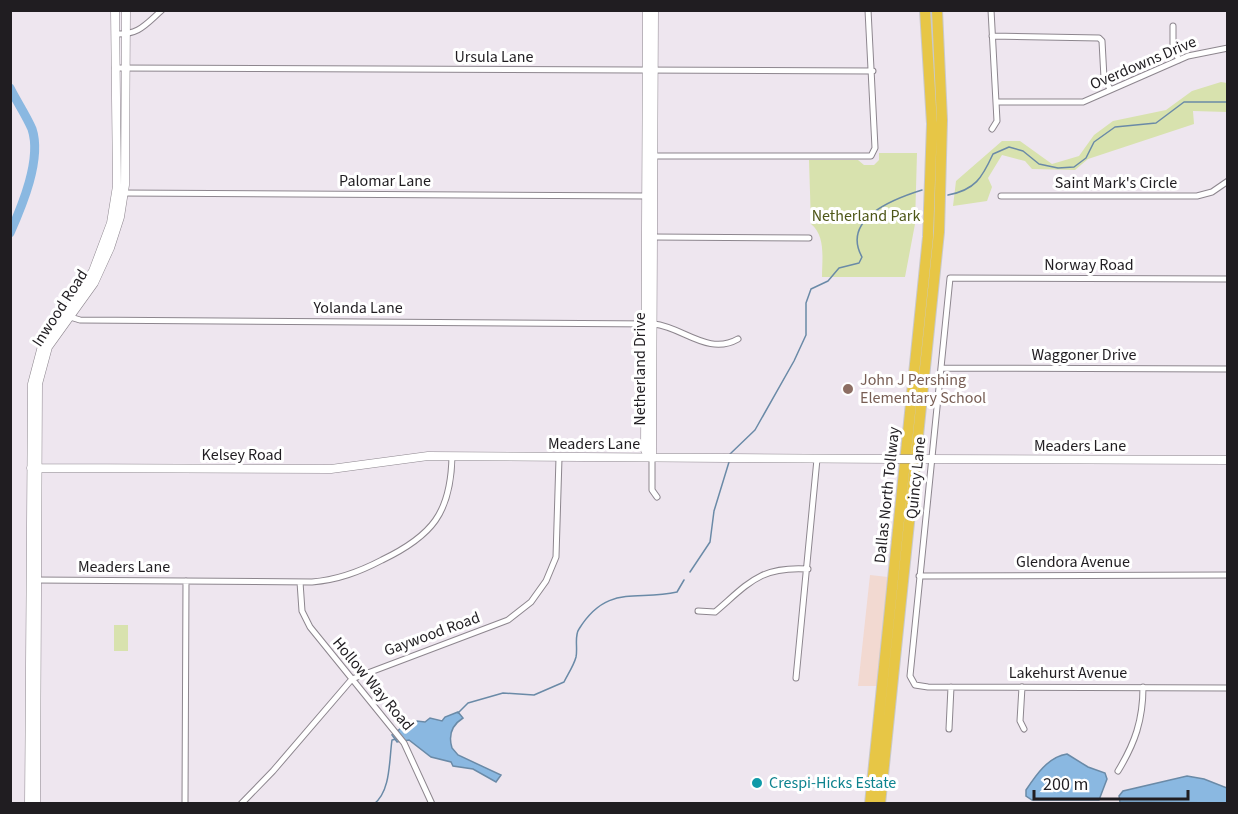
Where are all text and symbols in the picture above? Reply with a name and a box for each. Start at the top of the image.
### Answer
street label: Overdowns Drive [1086,31,1200,95]
street label: Ursula Lane [454,46,534,68]
street label: Palomar Lane [339,170,431,192]
street label: Saint Mark's Circle [1055,172,1177,194]
park label: Netherland Park [812,205,920,227]
street label: Norway Road [1044,254,1134,276]
street label: Inwood Road [27,265,93,351]
street label: Yolanda Lane [312,297,403,319]
street label: Netherland Drive [629,312,651,426]
street label: Waggoner Drive [1031,344,1137,366]
place label: John J Pershing Elementary School [860,369,986,409]
marker: John J Pershing Elementary School [841,382,855,396]
street label: Dallas North Tollway [869,425,905,564]
street label: Meaders Lane [548,433,640,455]
street label: Meaders Lane [1034,435,1126,457]
street label: Quincy Lane [901,436,931,520]
street label: Kelsey Road [202,444,282,466]
street label: Glendora Avenue [1016,551,1130,573]
street label: Meaders Lane [78,556,170,578]
street label: Gaywood Road [381,606,483,662]
street label: Hollow Way Road [327,633,419,735]
street label: Lakehurst Avenue [1009,662,1127,684]
scale bar [1034,763,1188,801]
place label: Crespi-Hicks Estate [769,772,896,794]
text: 200 m [1043,772,1088,797]
marker: Crespi-Hicks Estate [750,776,764,790]

